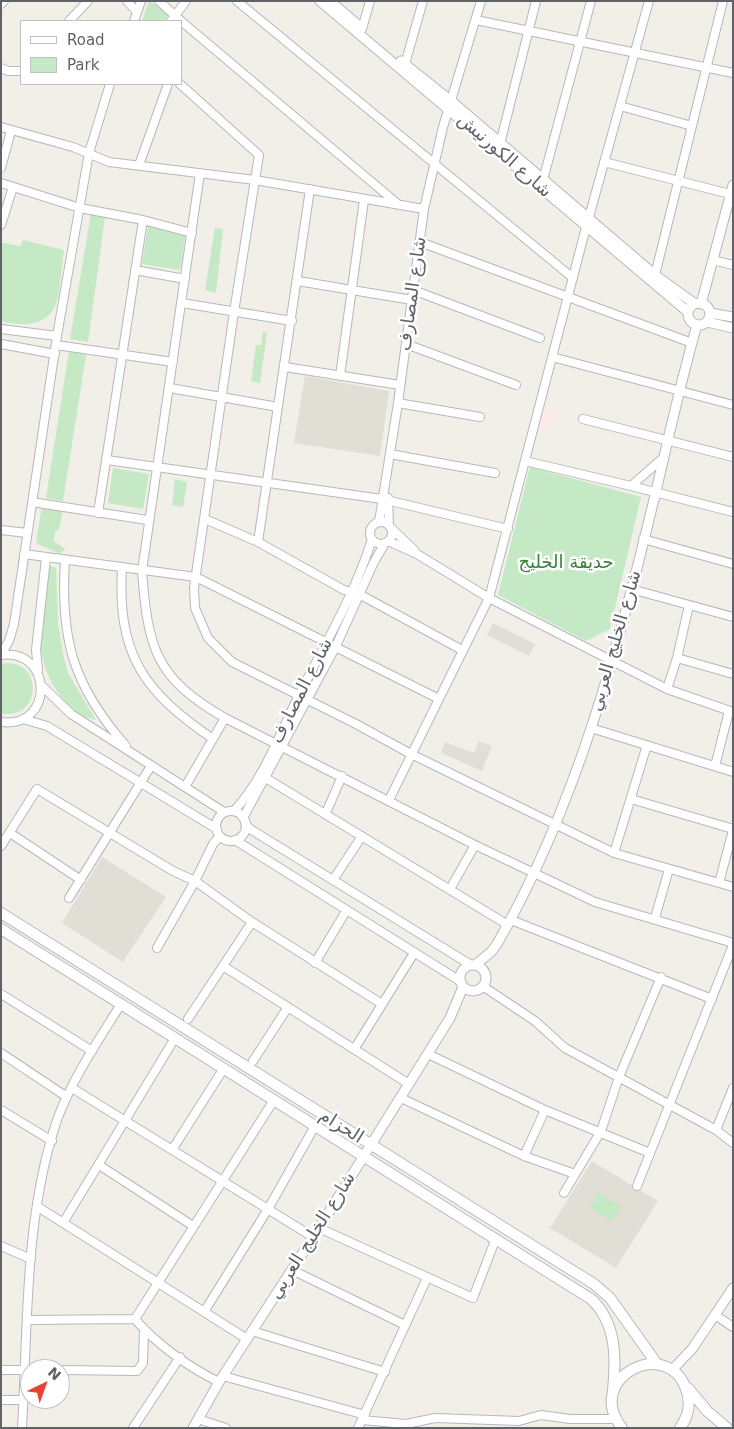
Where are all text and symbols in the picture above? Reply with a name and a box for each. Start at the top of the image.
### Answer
legend [20,20,182,85]
text: Road [67,31,105,49]
text: Park [67,56,99,74]
street label: شارع الكورنيش [453,109,555,203]
street label: شارع المصارف [394,236,432,352]
park label: حديقة الخليج [518,552,614,574]
street label: شارع الخليج العربي [586,568,646,714]
street label: شارع المصارف [266,635,338,747]
street label: الحزام [315,1105,367,1149]
street label: شارع الخليج العربي [265,1169,361,1303]
north arrow [20,1359,70,1409]
text: N [45,1364,64,1383]

